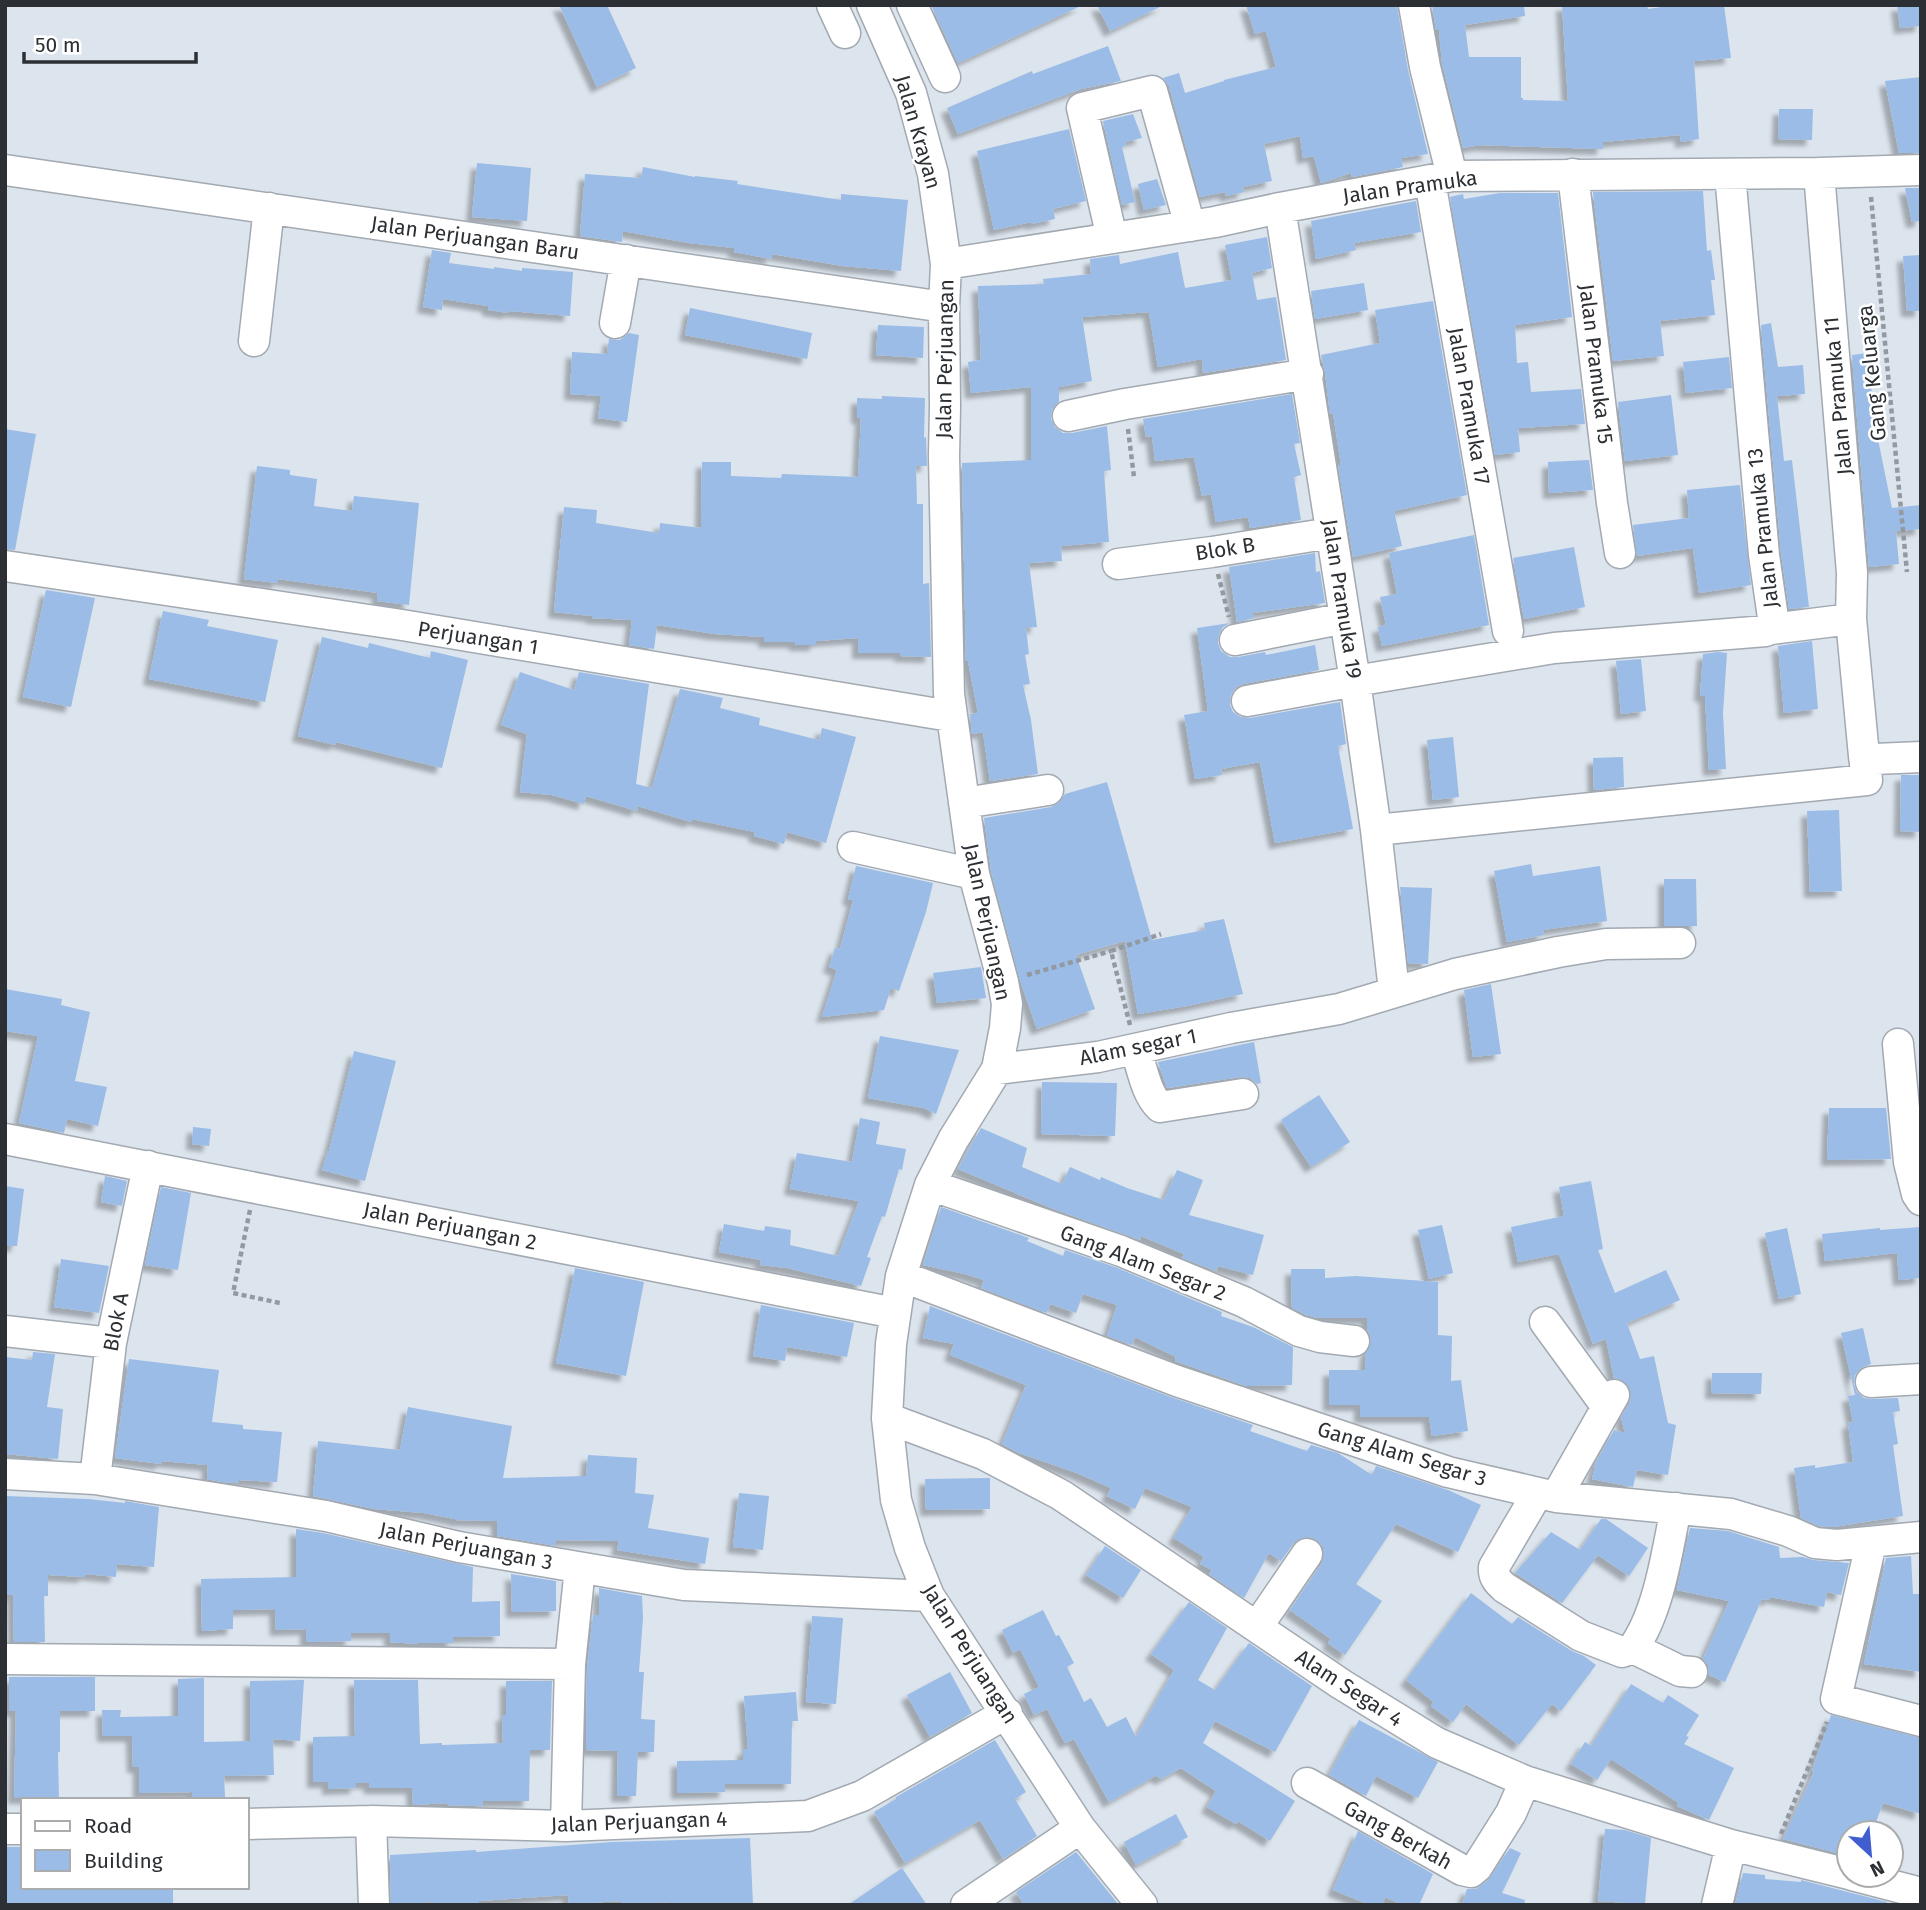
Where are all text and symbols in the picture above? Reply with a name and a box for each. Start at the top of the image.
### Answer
scale bar [24,21,196,65]
text: 50 m [35,32,81,58]
street label: Jalan Krayan [889,72,947,192]
street label: Jalan Pramuka [1341,165,1479,209]
street label: Jalan Perjuangan Baru [369,211,581,265]
street label: Jalan Perjuangan [931,279,959,439]
street label: Jalan Pramuka 15 [1573,283,1619,445]
street label: Gang Keluarga [1852,304,1892,442]
street label: Jalan Pramuka 11 [1818,316,1858,476]
street label: Jalan Pramuka 17 [1442,325,1496,487]
street label: Jalan Pramuka 13 [1742,447,1784,609]
street label: Jalan Pramuka 19 [1317,517,1367,681]
street label: Blok B [1193,531,1257,567]
street label: Perjuangan 1 [416,616,540,660]
street label: Jalan Perjuangan [958,841,1016,1003]
street label: Alam segar 1 [1077,1023,1199,1071]
street label: Jalan Perjuangan 2 [361,1196,539,1256]
street label: Gang Alam Segar 2 [1056,1219,1230,1307]
street label: Blok A [98,1290,134,1354]
street label: Gang Alam Segar 3 [1314,1416,1490,1492]
street label: Jalan Perjuangan 3 [377,1516,555,1576]
street label: Jalan Perjuangan [917,1579,1023,1729]
street label: Alam Segar 4 [1290,1644,1408,1732]
street label: Gang Berkah [1339,1795,1457,1875]
legend [21,1798,248,1889]
street label: Jalan Perjuangan 4 [550,1806,728,1838]
text: Road [84,1813,132,1839]
north arrow [1835,1819,1905,1889]
text: Building [84,1848,163,1874]
text: N [1867,1856,1888,1882]

